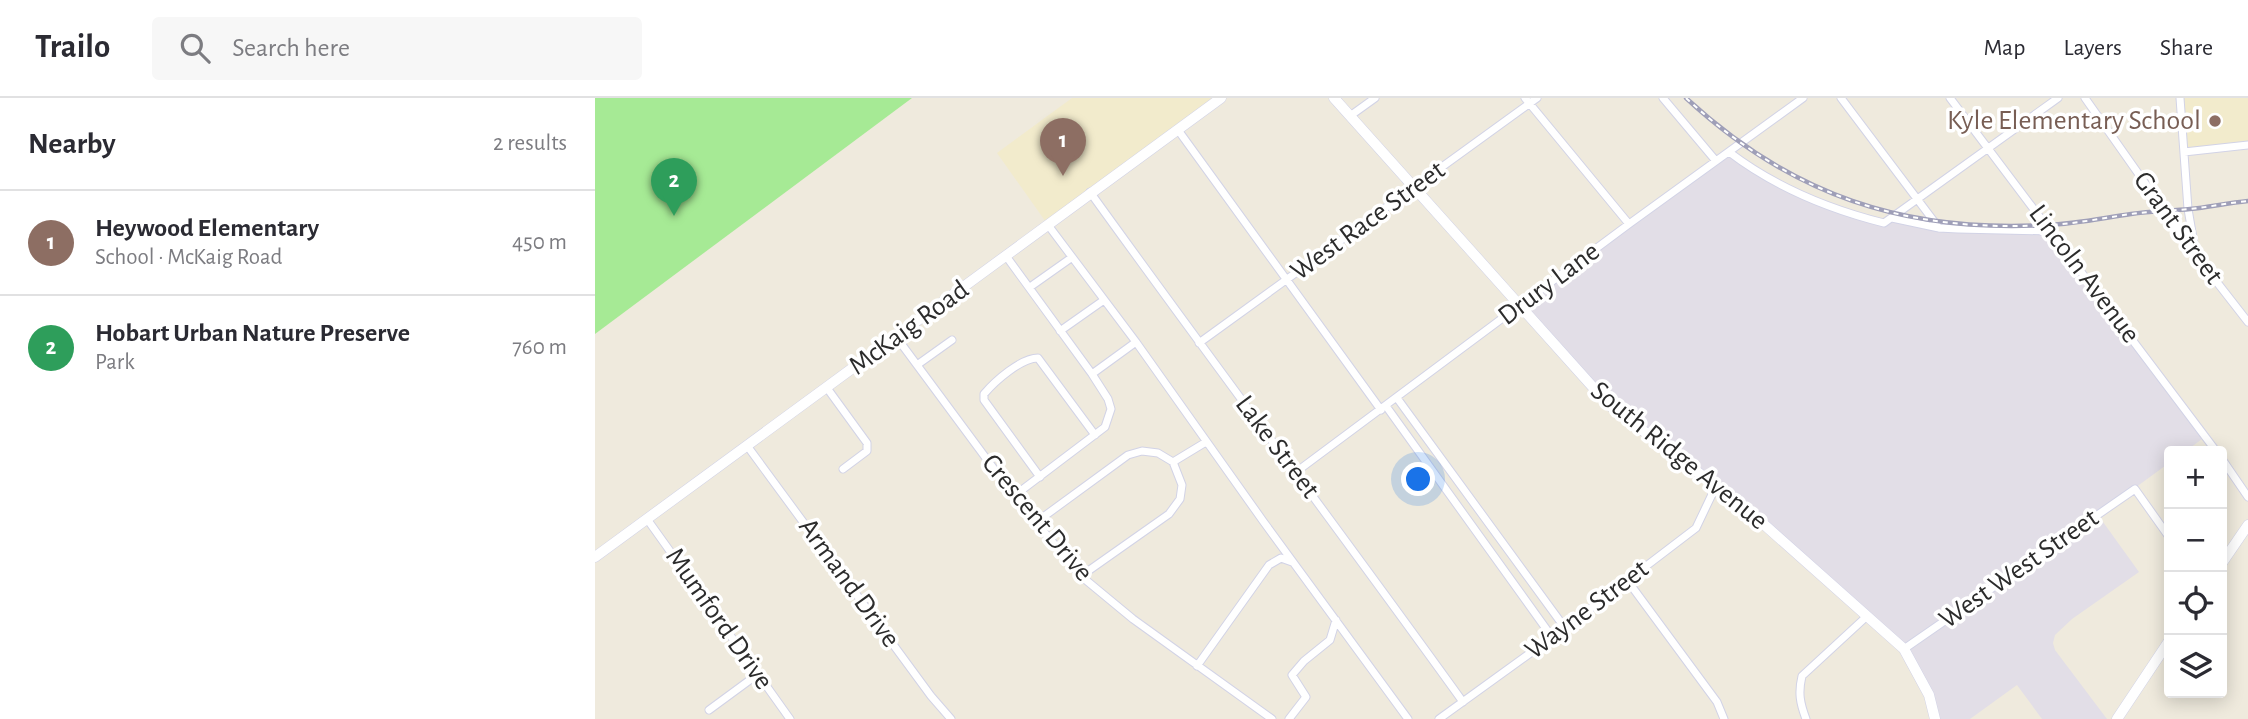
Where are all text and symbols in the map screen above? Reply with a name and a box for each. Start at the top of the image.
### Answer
search box [152,17,642,80]
icon: search [176,29,214,67]
text: Trailo [35,31,110,64]
text: Search here [232,35,350,61]
text: Map [1983,36,2025,60]
text: Layers [2063,36,2122,60]
text: Share [2160,36,2213,60]
place label: Kyle Elementary School [1947,107,2201,135]
marker: Kyle Elementary School [2207,113,2223,129]
pin: 1 [1040,118,1086,176]
text: Nearby [28,129,116,159]
text: 2 results [493,132,567,155]
street label: West Race Street [1286,156,1450,286]
pin: 2 [651,158,697,216]
street label: Grant Street [2128,167,2228,290]
street label: Lincoln Avenue [2023,200,2145,348]
text: Heywood Elementary [95,215,319,241]
text: 1 [47,231,55,254]
text: 450 m [512,231,567,254]
street label: Drury Lane [1493,237,1605,331]
text: School · McKaig Road [95,246,282,269]
street label: McKaig Road [844,275,974,381]
text: Hobart Urban Nature Preserve [95,320,410,346]
text: 2 [46,336,56,359]
text: 760 m [512,336,567,359]
text: Park [95,351,135,374]
street label: South Ridge Avenue [1585,376,1773,536]
street label: Lake Street [1230,391,1324,504]
map controls [2164,446,2227,698]
button: + [2164,446,2227,509]
street label: Crescent Drive [976,449,1098,587]
your location [1401,462,1435,496]
street label: West West Street [1934,504,2104,634]
button: − [2164,509,2227,572]
street label: Armand Drive [793,513,905,653]
street label: Mumford Drive [660,543,778,695]
street label: Wayne Street [1520,555,1654,665]
button: locate [2164,572,2227,635]
button: layers [2164,635,2227,698]

